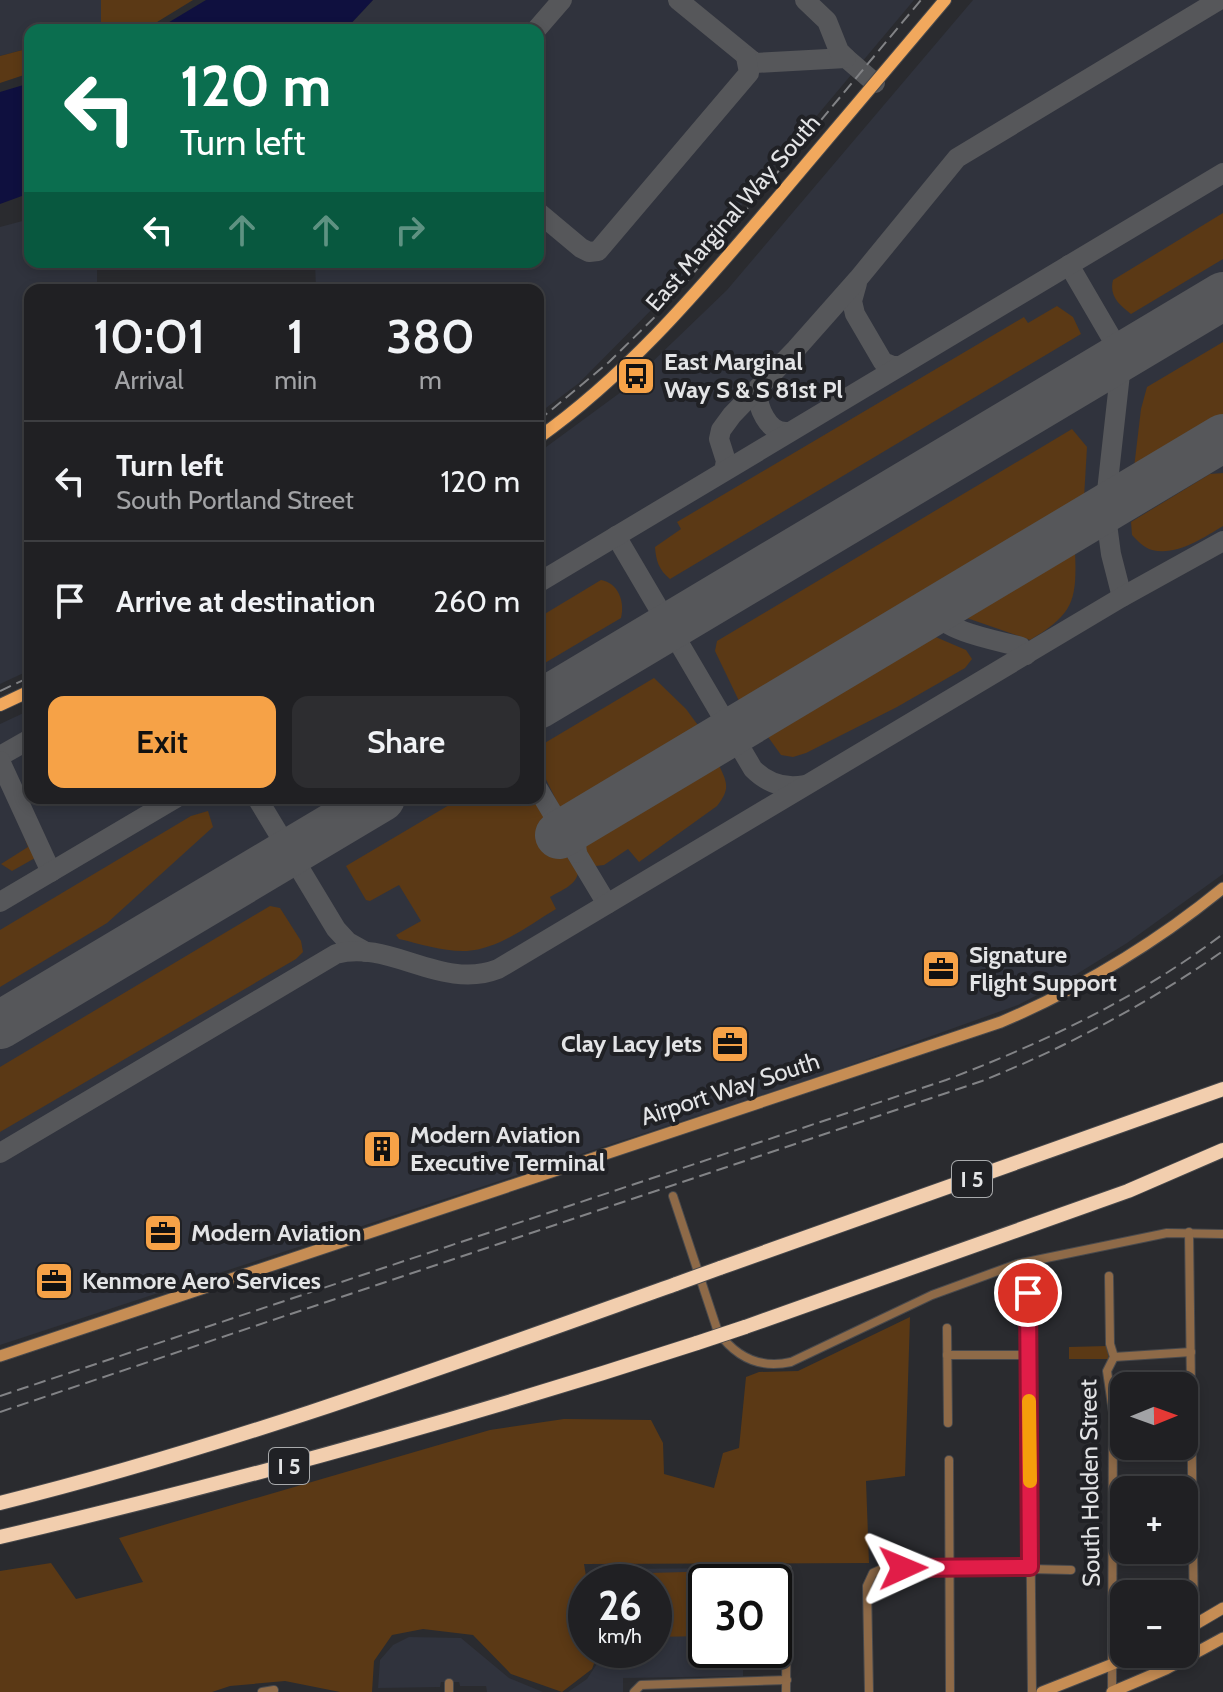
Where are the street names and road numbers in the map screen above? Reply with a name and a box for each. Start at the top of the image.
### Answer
street label: East Marginal Way South [639,108,826,317]
street label: Airport Way South [637,1046,823,1131]
road number: I 5 [952,1161,992,1197]
street label: South Holden Street [1073,1379,1106,1587]
road number: I 5 [269,1448,309,1484]

